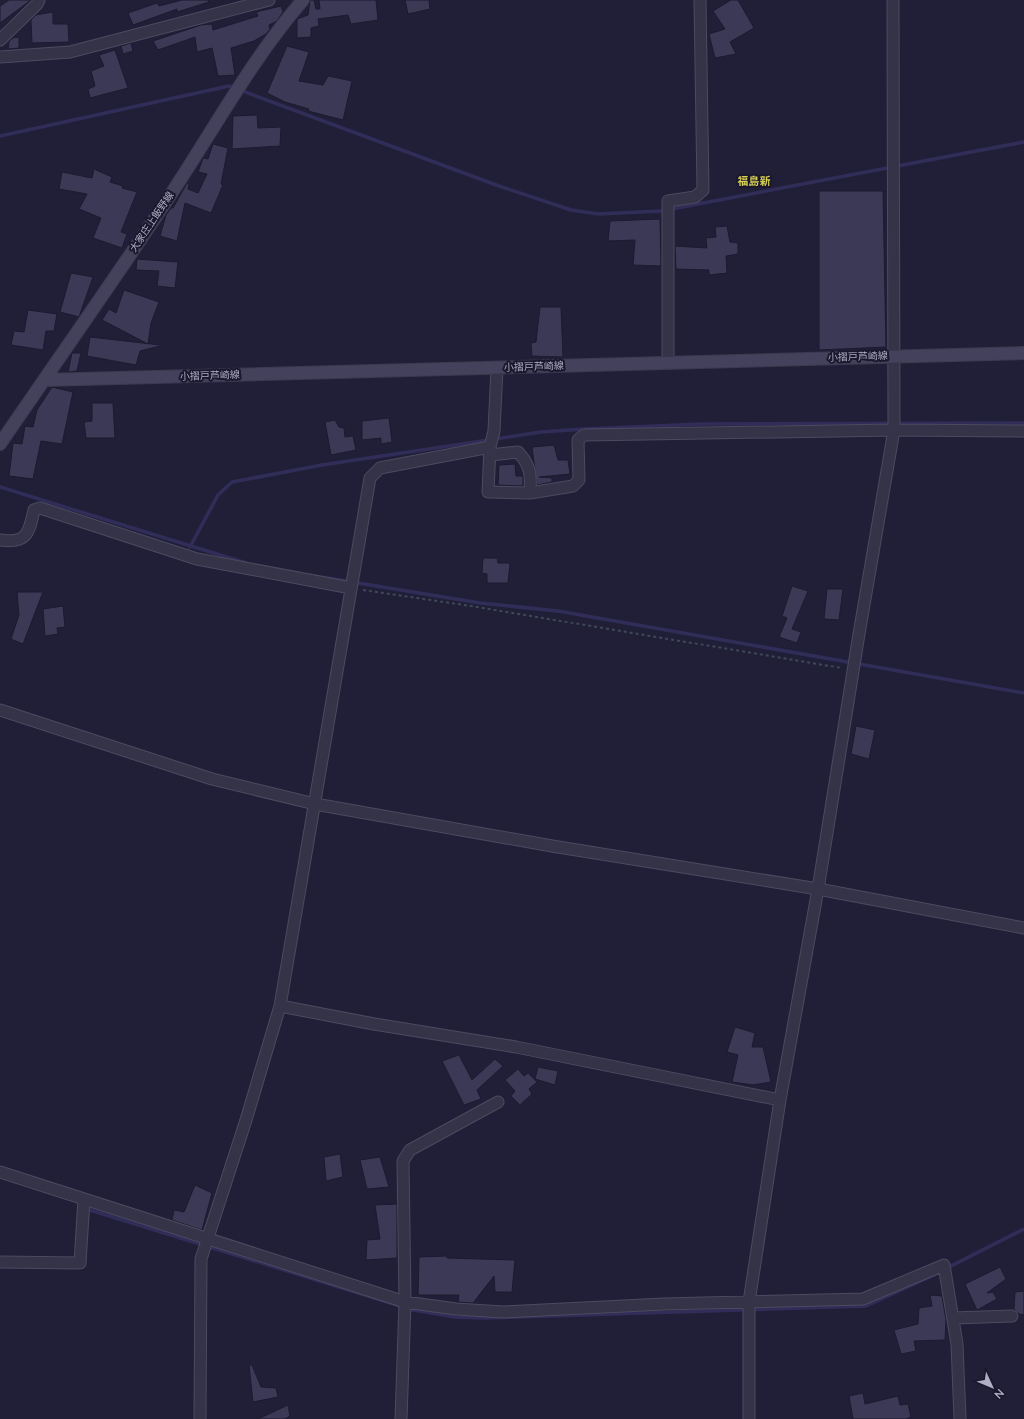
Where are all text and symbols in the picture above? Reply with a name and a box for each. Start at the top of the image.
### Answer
district label: 福島新 [738,174,771,189]
street label: 大家庄上飯野線 [127,189,177,255]
street label: 小摺戸芦崎線 [828,349,888,365]
street label: 小摺戸芦崎線 [504,359,564,375]
street label: 小摺戸芦崎線 [180,368,240,384]
north arrow [972,1367,1012,1407]
text: N [991,1385,1007,1402]

